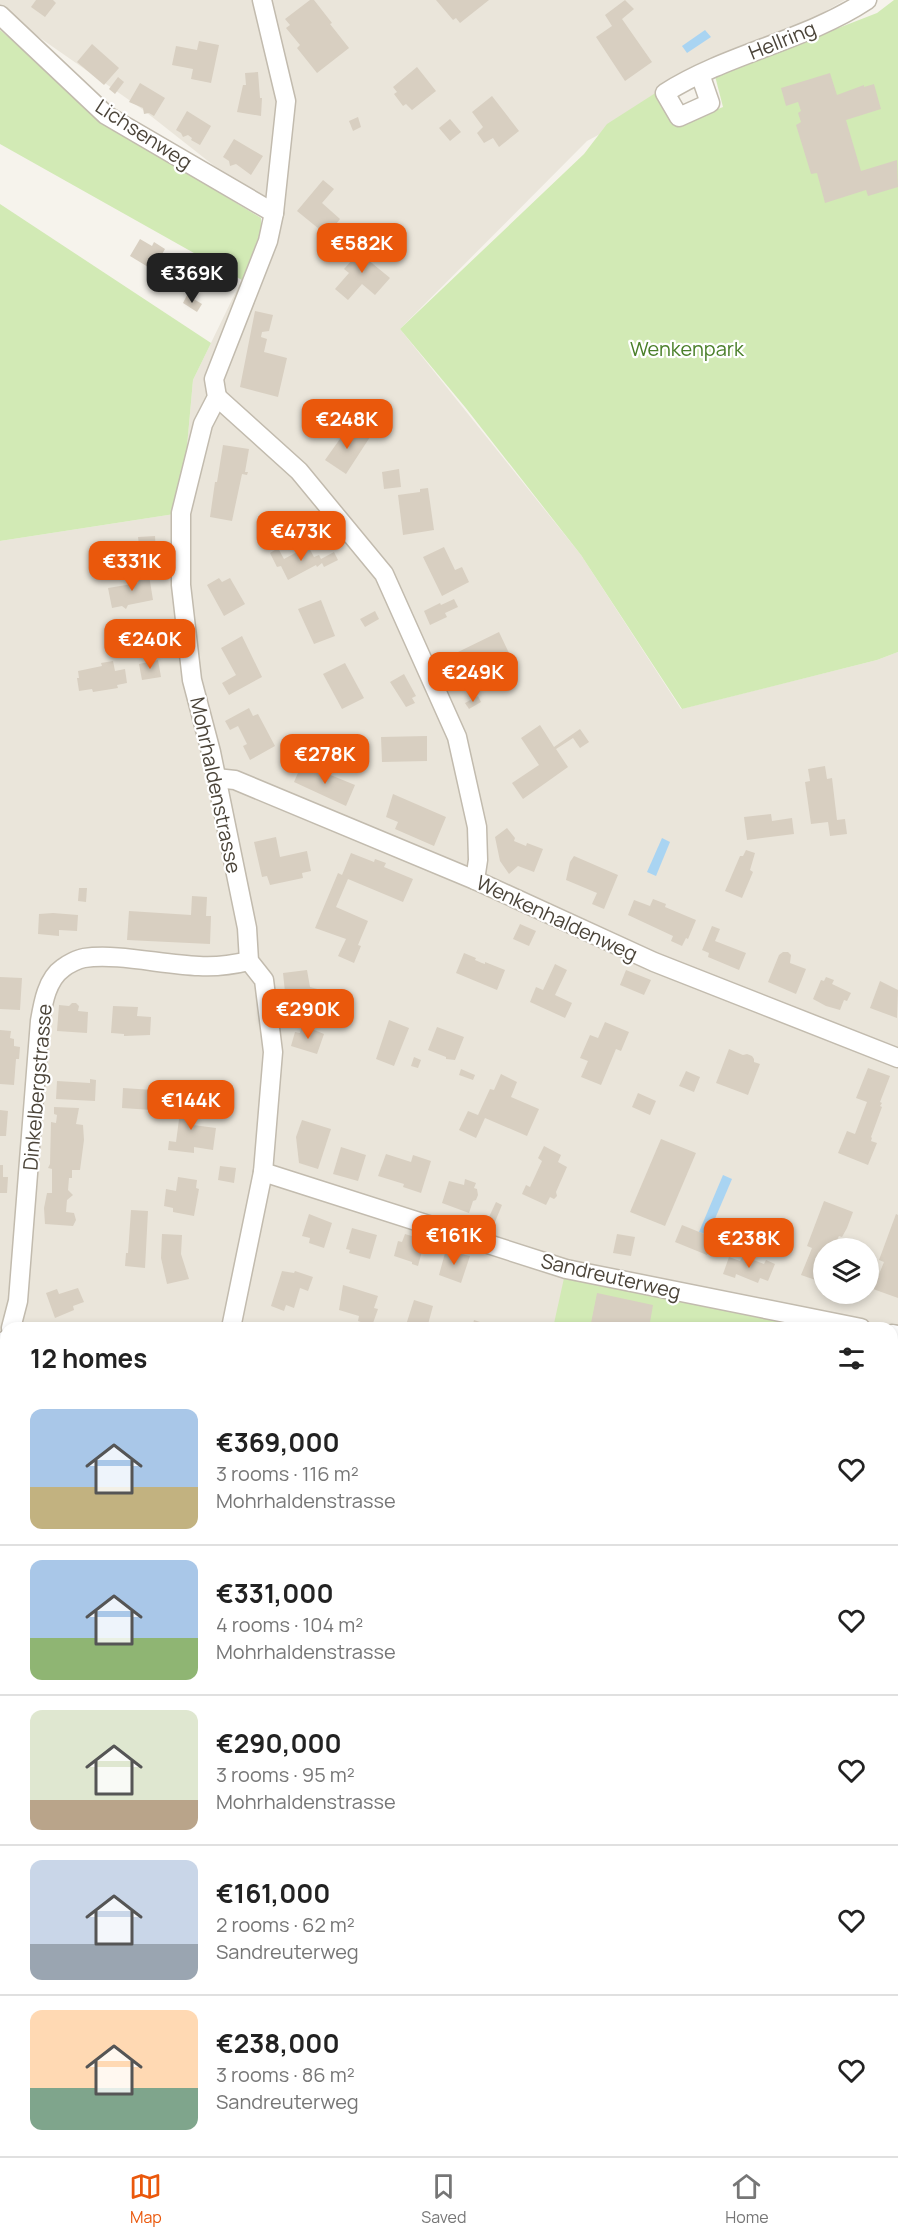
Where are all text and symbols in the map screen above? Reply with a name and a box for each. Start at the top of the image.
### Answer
street label: Hellring [744,14,820,66]
street label: Lichsenweg [90,93,198,175]
pin: €582K [320,223,404,274]
text: €582K [331,229,393,256]
pin: €369K [150,253,234,304]
text: €369K [161,259,223,286]
park label: Wenkenpark [630,335,745,362]
pin: €248K [305,399,389,450]
text: €248K [316,405,378,432]
pin: €473K [259,511,343,562]
text: €473K [271,517,331,544]
pin: €331K [90,541,174,592]
text: €331K [103,547,161,574]
pin: €240K [108,619,192,670]
text: €240K [118,625,182,652]
pin: €249K [431,652,515,703]
text: €249K [442,658,504,685]
street label: Mohrhaldenstrasse [184,694,248,876]
pin: €278K [283,734,367,785]
text: €278K [294,740,356,767]
street label: Wenkenhaldenweg [472,869,642,967]
pin: €290K [266,989,350,1040]
text: €290K [276,995,340,1022]
street label: Dinkelbergstrasse [16,1002,58,1172]
pin: €144K [149,1080,233,1131]
text: €144K [161,1086,221,1113]
pin: €161K [412,1215,496,1266]
pin: €238K [707,1218,791,1269]
text: €161K [426,1221,482,1248]
text: €238K [718,1224,780,1251]
map controls [813,1238,879,1304]
button: layers [813,1238,879,1304]
street label: Sandreuterweg [538,1247,684,1305]
text: 12 homes [30,1340,147,1376]
icon: filters [835,1342,868,1375]
text: €369,000 [216,1424,340,1460]
icon: home [78,1433,150,1505]
icon: heart [835,1453,868,1486]
text: 3 rooms · 116 m² [216,1460,359,1487]
text: Mohrhaldenstrasse [216,1487,396,1514]
text: €331,000 [216,1575,334,1611]
icon: home [78,1584,150,1656]
icon: heart [835,1604,868,1637]
text: 4 rooms · 104 m² [216,1611,363,1638]
text: Mohrhaldenstrasse [216,1638,396,1665]
text: €290,000 [216,1725,342,1761]
icon: home [78,1734,150,1806]
icon: heart [835,1754,868,1787]
text: 3 rooms · 95 m² [216,1761,355,1788]
text: Mohrhaldenstrasse [216,1788,396,1815]
text: €161,000 [216,1875,330,1911]
icon: home [78,1884,150,1956]
icon: heart [835,1904,868,1937]
text: 2 rooms · 62 m² [216,1911,355,1938]
text: Sandreuterweg [216,1938,359,1965]
text: €238,000 [216,2025,340,2061]
icon: home [78,2034,150,2106]
icon: heart [835,2054,868,2087]
text: 3 rooms · 86 m² [216,2061,355,2088]
text: Sandreuterweg [216,2088,359,2115]
tab: Map [129,2170,162,2228]
tab: Saved [421,2170,466,2228]
tab: Home [725,2170,769,2228]

